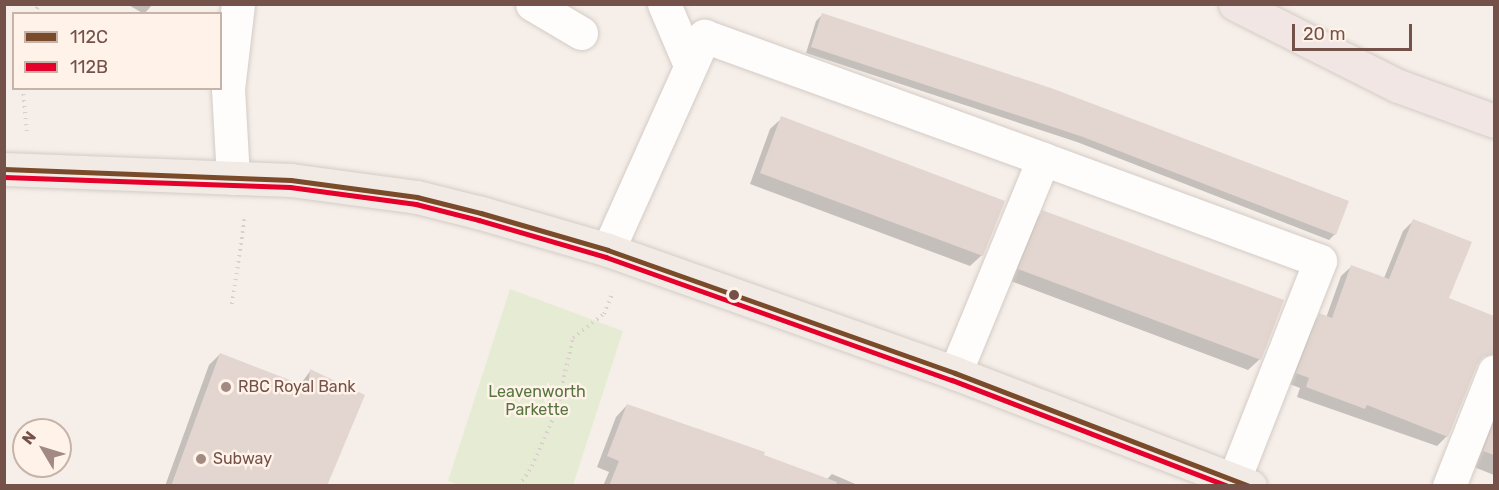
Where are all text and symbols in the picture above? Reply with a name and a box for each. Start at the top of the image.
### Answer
legend [12,12,222,90]
scale bar [1295,12,1415,50]
text: 20 m [1303,23,1345,45]
text: 112C [70,26,108,48]
text: 112B [70,56,108,78]
unlabelled marker [728,289,740,301]
place label: RBC Royal Bank [238,377,356,397]
marker: RBC Royal Bank [219,380,233,394]
park label: Leavenworth Parkette [488,382,586,420]
north arrow [12,418,72,478]
text: N [18,427,40,448]
place label: Subway [213,449,272,469]
marker: Subway [194,452,208,466]

